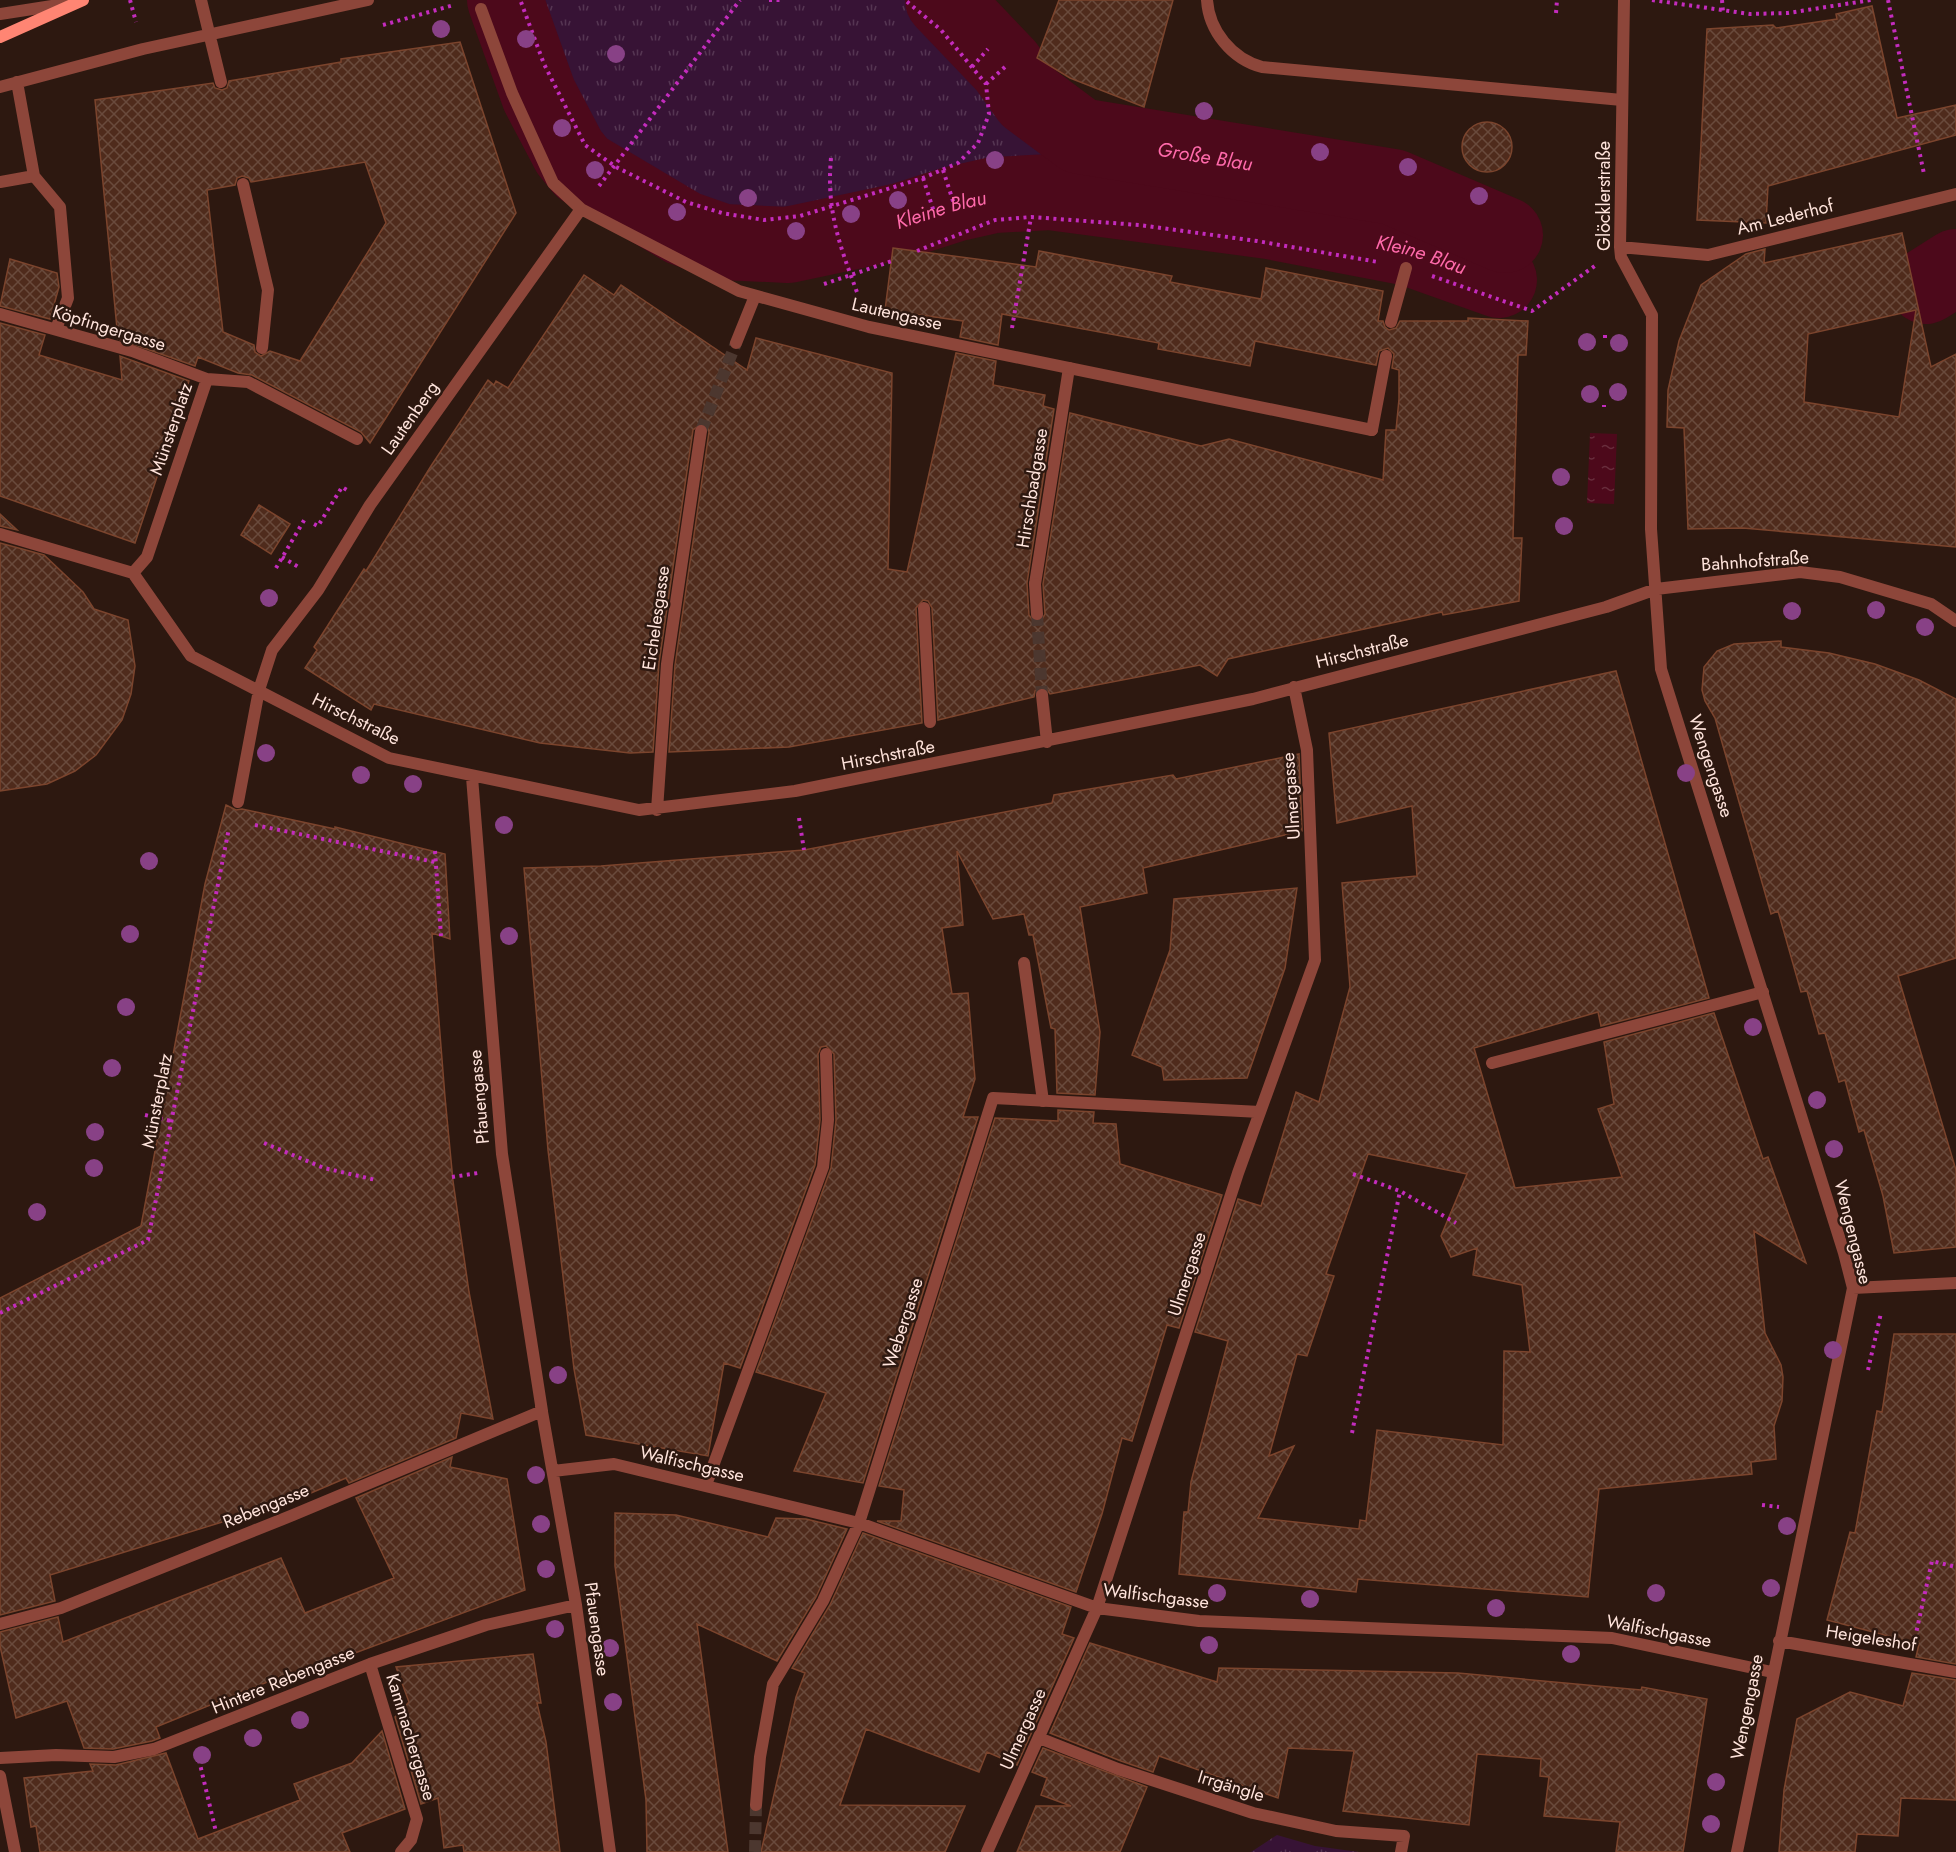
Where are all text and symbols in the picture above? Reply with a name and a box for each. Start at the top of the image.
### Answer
water label: Große Blau [1155,134,1255,178]
street label: Glöcklerstraße [1591,141,1617,251]
water label: Kleine Blau [892,183,989,236]
street label: Am Lederhof [1734,192,1837,242]
water label: Kleine Blau [1374,227,1470,282]
street label: Lautengasse [849,291,945,337]
street label: Köpfingergasse [49,298,169,358]
street label: Lautenberg [375,376,445,460]
street label: Münsterplatz [143,379,199,479]
street label: Hirschbadgasse [1010,426,1054,550]
street label: Bahnhofstraße [1700,544,1810,578]
street label: Eichelesgasse [636,564,676,672]
street label: Hirschstraße [1313,627,1411,675]
street label: Hirschstraße [308,687,404,751]
street label: Wengengasse [1682,711,1740,821]
street label: Hirschstraße [839,733,937,777]
street label: Ulmergasse [1275,752,1307,840]
street label: Pfauengasse [462,1049,496,1145]
street label: Münsterplatz [135,1051,179,1151]
street label: Wengengasse [1827,1177,1879,1287]
street label: Ulmergasse [1161,1228,1213,1320]
street label: Webergasse [876,1274,930,1372]
street label: Walfischgasse [637,1439,747,1489]
street label: Rebengasse [219,1477,313,1535]
street label: Walfischgasse [1101,1577,1211,1615]
street label: Pfauengasse [578,1580,616,1678]
street label: Walfischgasse [1604,1608,1714,1654]
street label: Heigeleshof [1824,1618,1919,1658]
street label: Hintere Rebengasse [208,1639,358,1721]
street label: Wengengasse [1724,1652,1770,1762]
street label: Kammachergasse [379,1670,443,1804]
street label: Ulmergasse [993,1684,1053,1774]
street label: Irrgängle [1194,1764,1268,1808]

